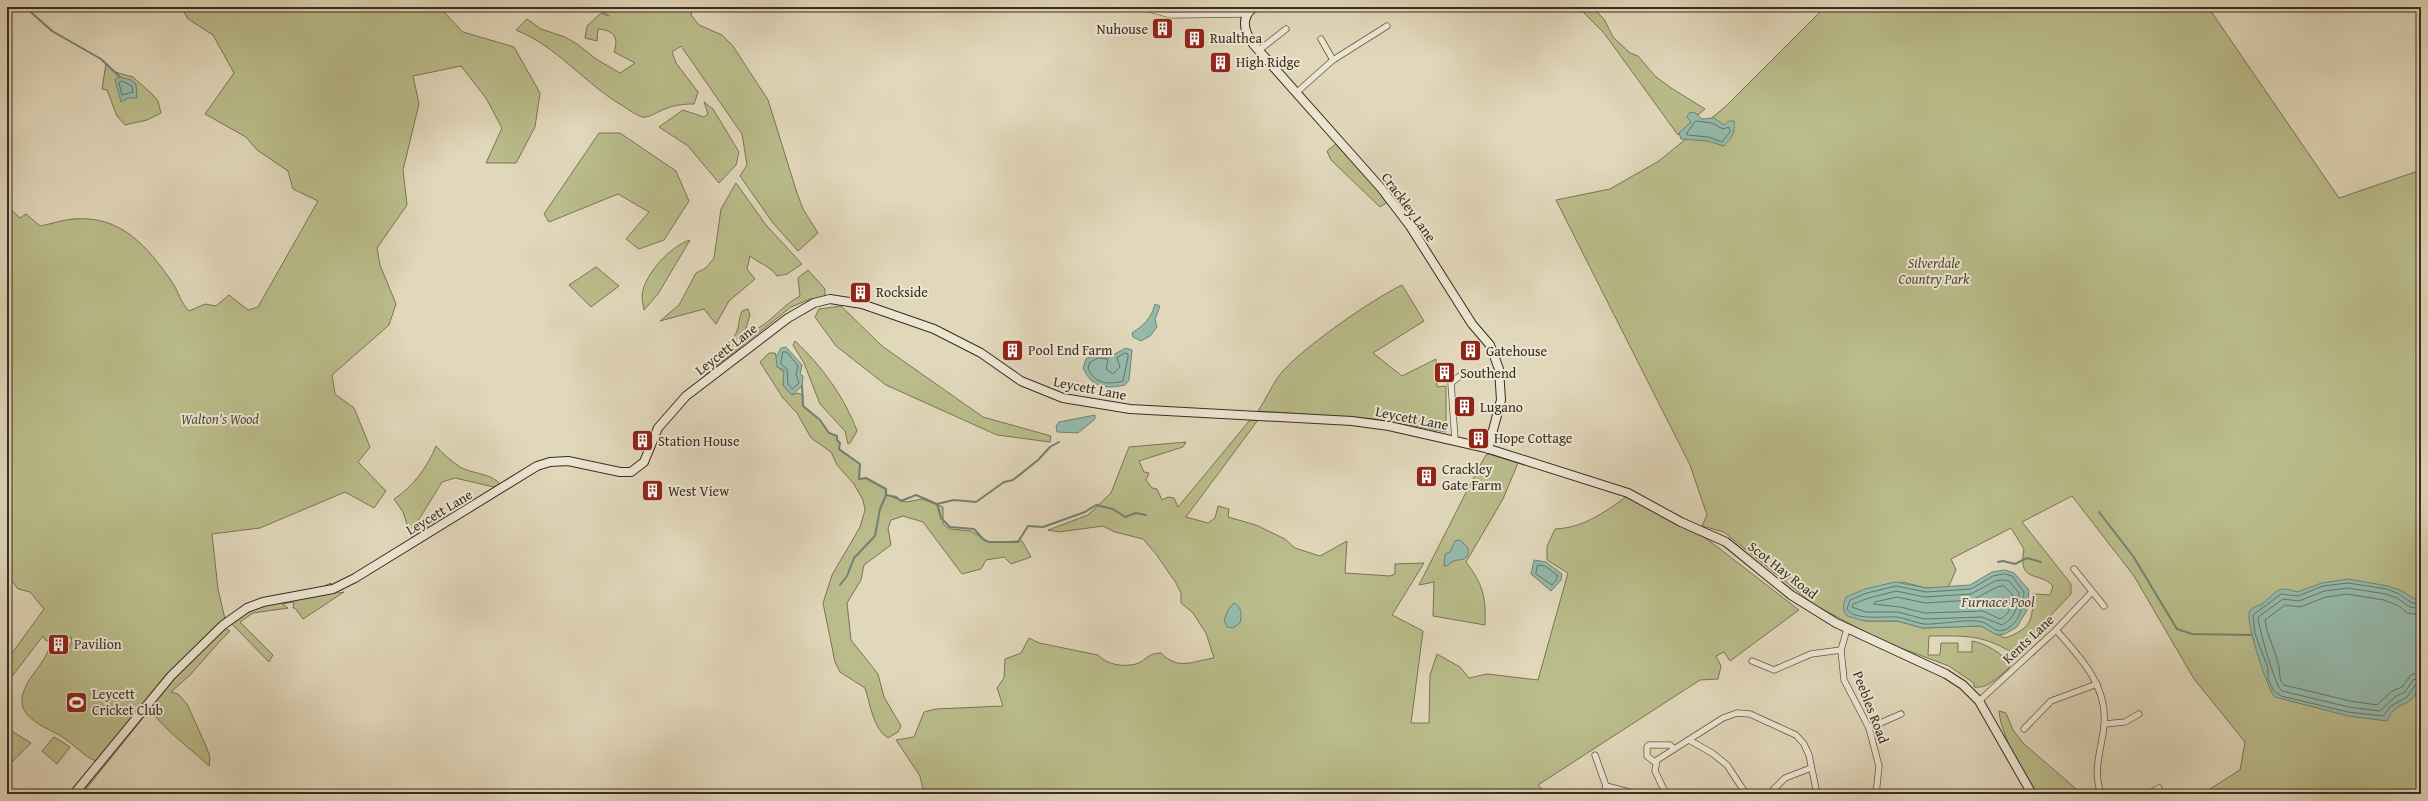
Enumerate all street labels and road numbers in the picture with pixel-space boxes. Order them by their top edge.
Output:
street label: Crackley Lane [1377,168,1441,246]
street label: Leycett Lane [691,318,762,380]
street label: Leycett Lane [1052,371,1129,405]
street label: Leycett Lane [1374,401,1451,435]
street label: Leycett Lane [402,484,476,540]
street label: Scot Hay Road [1744,536,1822,604]
street label: Kents Lane [1998,610,2059,668]
street label: Peebles Road [1848,668,1894,747]

